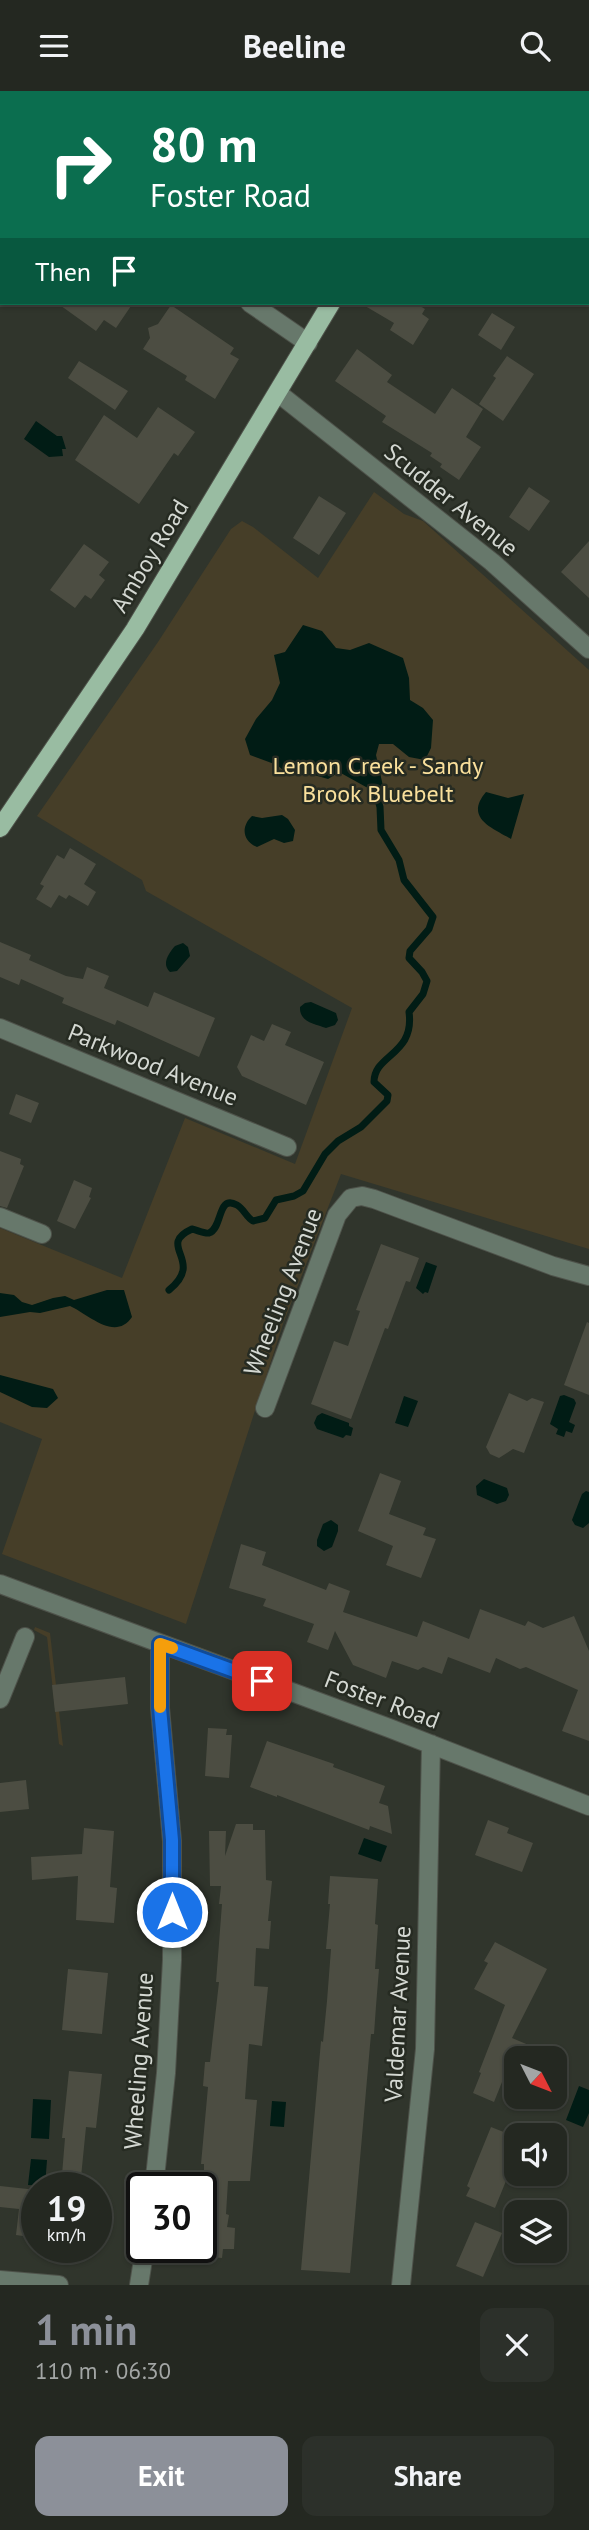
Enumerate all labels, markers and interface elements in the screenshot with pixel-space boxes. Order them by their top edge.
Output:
text: Beeline [243,25,346,67]
icon: menu [35,27,73,65]
icon: search [516,27,554,65]
text: 80 m [150,112,257,176]
icon: right [35,119,126,210]
text: Foster Road [150,174,311,216]
icon: arrive [105,252,143,290]
text: Then [35,255,91,288]
street label: Scudder Avenue [378,436,525,563]
street label: Amboy Road [104,493,195,618]
park label: Lemon Creek - Sandy Brook Bluebelt [273,750,483,809]
street label: Parkwood Avenue [64,1016,243,1113]
street label: Wheeling Avenue [236,1204,329,1380]
pin [232,1651,292,1711]
icon: arrive [243,1662,281,1700]
street label: Foster Road [320,1663,444,1736]
position arrow [135,1875,209,1949]
street label: Valdemar Avenue [377,1925,418,2104]
street label: Wheeling Avenue [117,1972,160,2150]
north arrow [504,2046,567,2109]
map controls [504,2046,567,2263]
button: sound [504,2123,567,2186]
speed limit sign: 30 [126,2172,217,2263]
text: 19 [47,2185,86,2231]
button: layers [504,2200,567,2263]
text: km/h [47,2223,86,2246]
text: 1 min [35,2302,137,2357]
button: close [480,2308,554,2382]
text: 110 m · 06:30 [35,2356,171,2385]
button: Exit [35,2436,288,2516]
button: Share [302,2436,554,2516]

